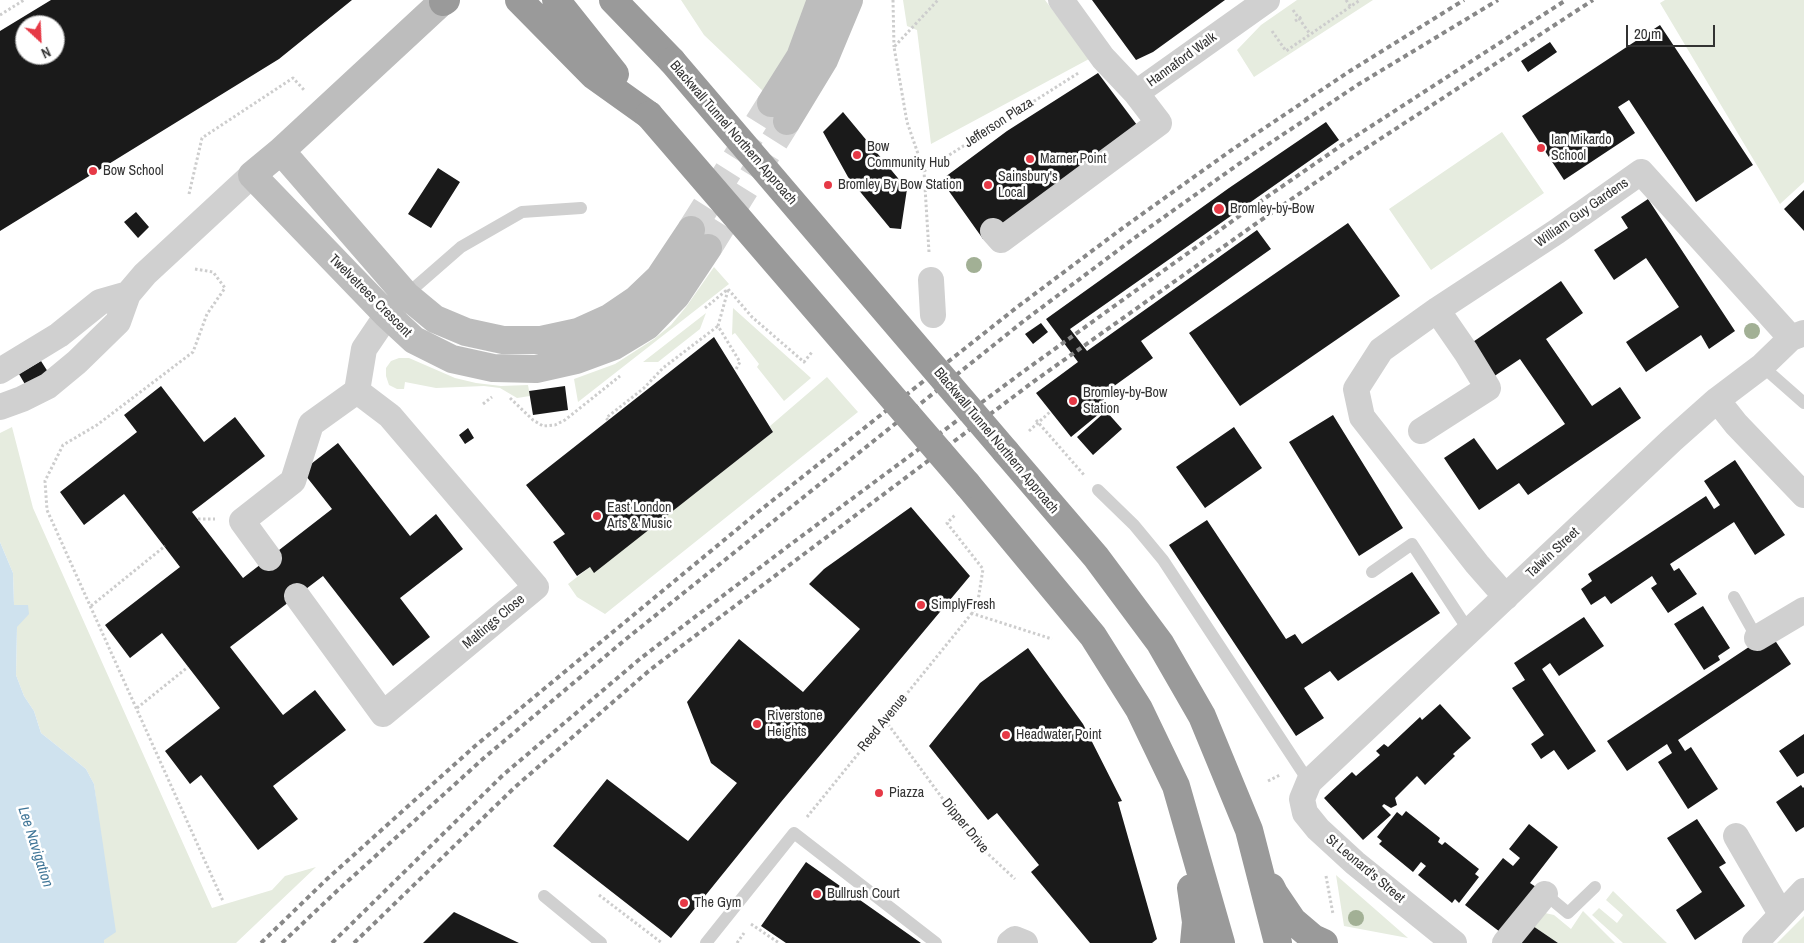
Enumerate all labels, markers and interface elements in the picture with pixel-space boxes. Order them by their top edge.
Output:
north arrow [15,15,65,65]
scale bar [1629,15,1718,47]
text: 20 m [1634,23,1661,44]
street label: Hannaford Walk [1144,29,1220,91]
text: N [38,43,53,63]
street label: Blackwall Tunnel Northern Approach [666,58,800,208]
street label: Jefferson Plaza [961,94,1037,152]
place label: Ian Mikardo School [1551,132,1612,164]
place label: Bow Community Hub [867,139,950,172]
marker: Ian Mikardo School [1535,142,1547,154]
marker: Bow Community Hub [851,149,863,161]
place label: Marner Point [1040,151,1106,167]
marker: Marner Point [1024,153,1036,165]
place label: Bow School [103,163,164,179]
marker: Bow School [87,165,99,177]
place label: Sainsbury's Local [998,169,1058,202]
street label: William Guy Gardens [1532,175,1632,251]
place label: Bromley By Bow Station [838,177,962,193]
marker: Bromley By Bow Station [822,179,834,191]
marker: Sainsbury's Local [982,179,994,191]
place label: Bromley-by-Bow [1230,201,1314,217]
marker: Bromley-by-Bow [1212,202,1226,216]
street label: Twelvetrees Crescent [325,251,415,341]
street label: Blackwall Tunnel Northern Approach [930,365,1062,517]
place label: Bromley-by-Bow Station [1083,385,1167,418]
marker: Bromley-by-Bow Station [1067,395,1079,407]
place label: East London Arts & Music [607,500,672,532]
marker: East London Arts & Music [591,510,603,522]
street label: Talwin Street [1523,524,1583,582]
street label: Maltings Close [460,591,528,653]
place label: SimplyFresh [931,597,995,613]
marker: SimplyFresh [915,599,927,611]
street label: Reed Avenue [855,691,911,755]
place label: Riverstone Heights [767,708,823,740]
marker: Riverstone Heights [751,718,763,730]
place label: Headwater Point [1016,727,1102,743]
marker: Headwater Point [1000,729,1012,741]
place label: Piazza [889,785,924,801]
marker: Piazza [873,787,885,799]
street label: Dipper Drive [938,795,992,857]
water label: Lee Navigation [14,805,56,889]
street label: St Leonard's Street [1322,831,1408,907]
place label: Bullrush Court [827,886,900,902]
marker: Bullrush Court [811,888,823,900]
place label: The Gym [694,895,741,911]
marker: The Gym [678,897,690,909]

